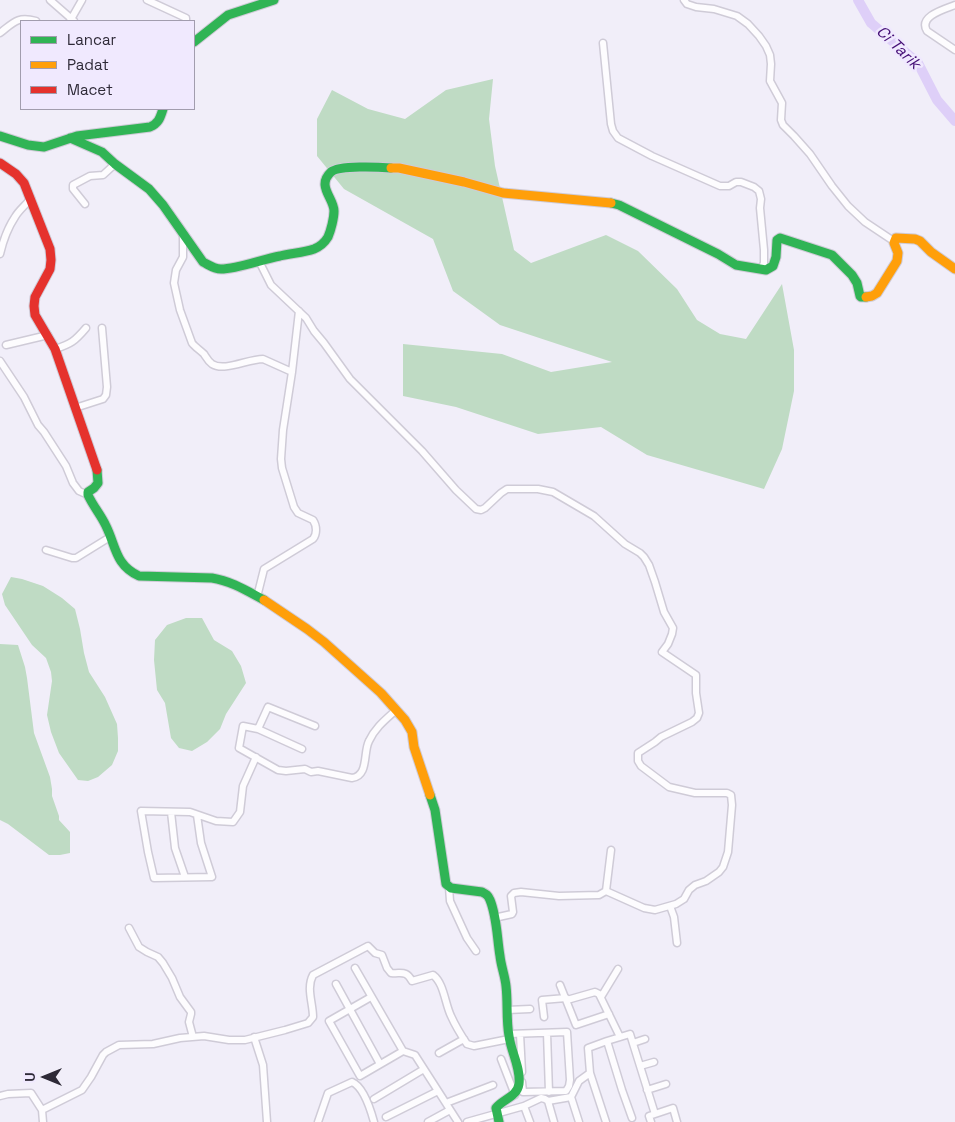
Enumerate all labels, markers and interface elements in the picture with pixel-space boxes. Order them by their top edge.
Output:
legend [20,20,195,110]
water label: Ci Tarik [872,22,924,74]
text: Lancar [67,30,116,49]
text: Padat [67,55,109,74]
text: Macet [67,80,113,99]
north arrow [20,1052,70,1102]
text: U [21,1072,39,1082]

